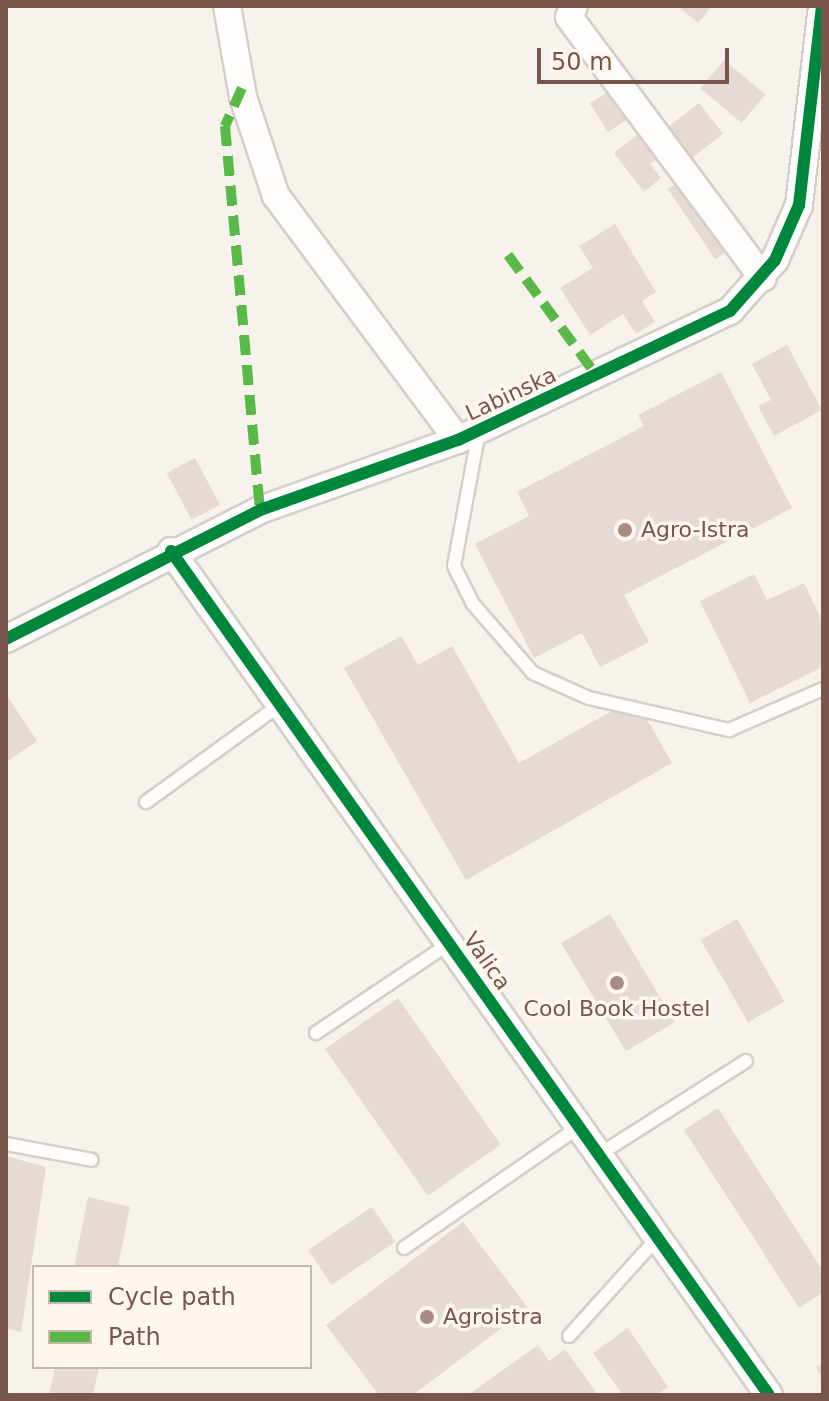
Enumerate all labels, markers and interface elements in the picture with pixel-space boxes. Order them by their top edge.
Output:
scale bar [541,32,733,82]
text: 50 m [551,48,613,76]
street label: Labinska [461,362,561,426]
place label: Agro-Istra [641,517,749,543]
marker: Agro-Istra [616,521,634,539]
street label: Valica [458,927,516,995]
marker: Cool Book Hostel [608,974,626,992]
place label: Cool Book Hostel [524,996,710,1022]
legend [32,1265,312,1369]
text: Cycle path [108,1283,236,1311]
place label: Agroistra [443,1304,543,1330]
marker: Agroistra [418,1308,436,1326]
text: Path [108,1323,161,1351]

